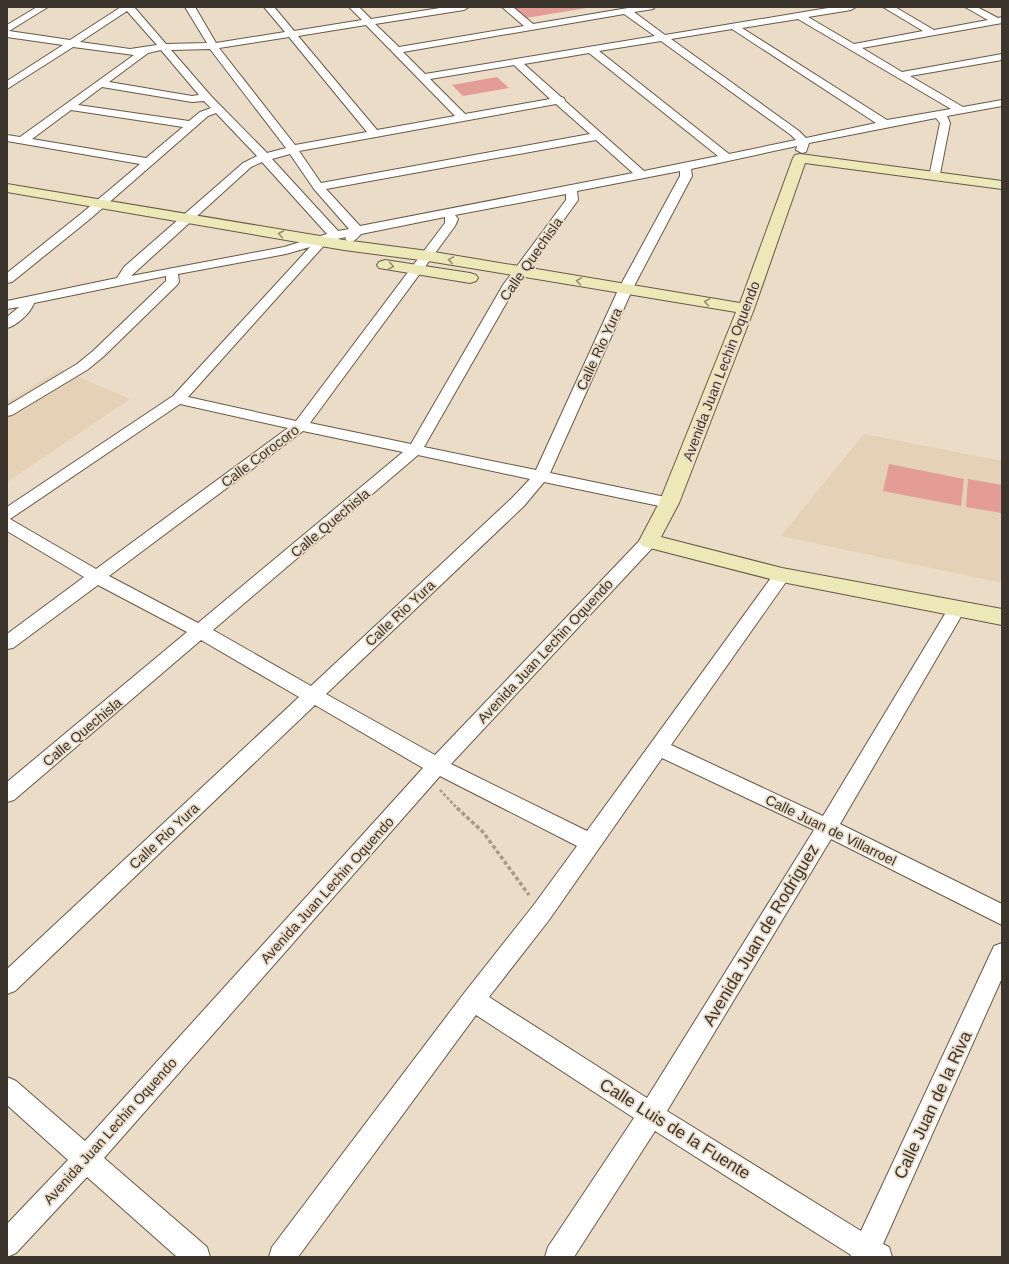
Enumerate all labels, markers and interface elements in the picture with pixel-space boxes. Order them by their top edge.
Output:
street label: Calle Quechisla [496,214,566,304]
one-way arrow [278,231,284,239]
one-way arrow [448,256,454,265]
one-way arrow [388,261,394,270]
one-way arrow [576,277,582,286]
street label: Avenida Juan Lechin Oquendo [679,279,763,463]
one-way arrow [704,299,710,307]
street label: Calle Rio Yura [573,305,625,393]
street label: Calle Corocoro [218,421,302,490]
street label: Calle Quechisla [287,485,373,561]
street label: Avenida Juan Lechin Oquendo [474,575,616,726]
street label: Calle Rio Yura [362,577,438,649]
street label: Calle Quechisla [39,694,125,770]
street label: Calle Juan de Villarroel [763,791,899,869]
street label: Calle Rio Yura [126,800,202,872]
street label: Avenida Juan Lechin Oquendo [257,813,397,966]
street label: Avenida Juan de Rodriguez [699,841,823,1029]
street label: Calle Juan de la Riva [890,1028,976,1182]
street label: Avenida Juan Lechin Oquendo [40,1054,180,1207]
street label: Calle Luis de la Fuente [596,1075,754,1183]

